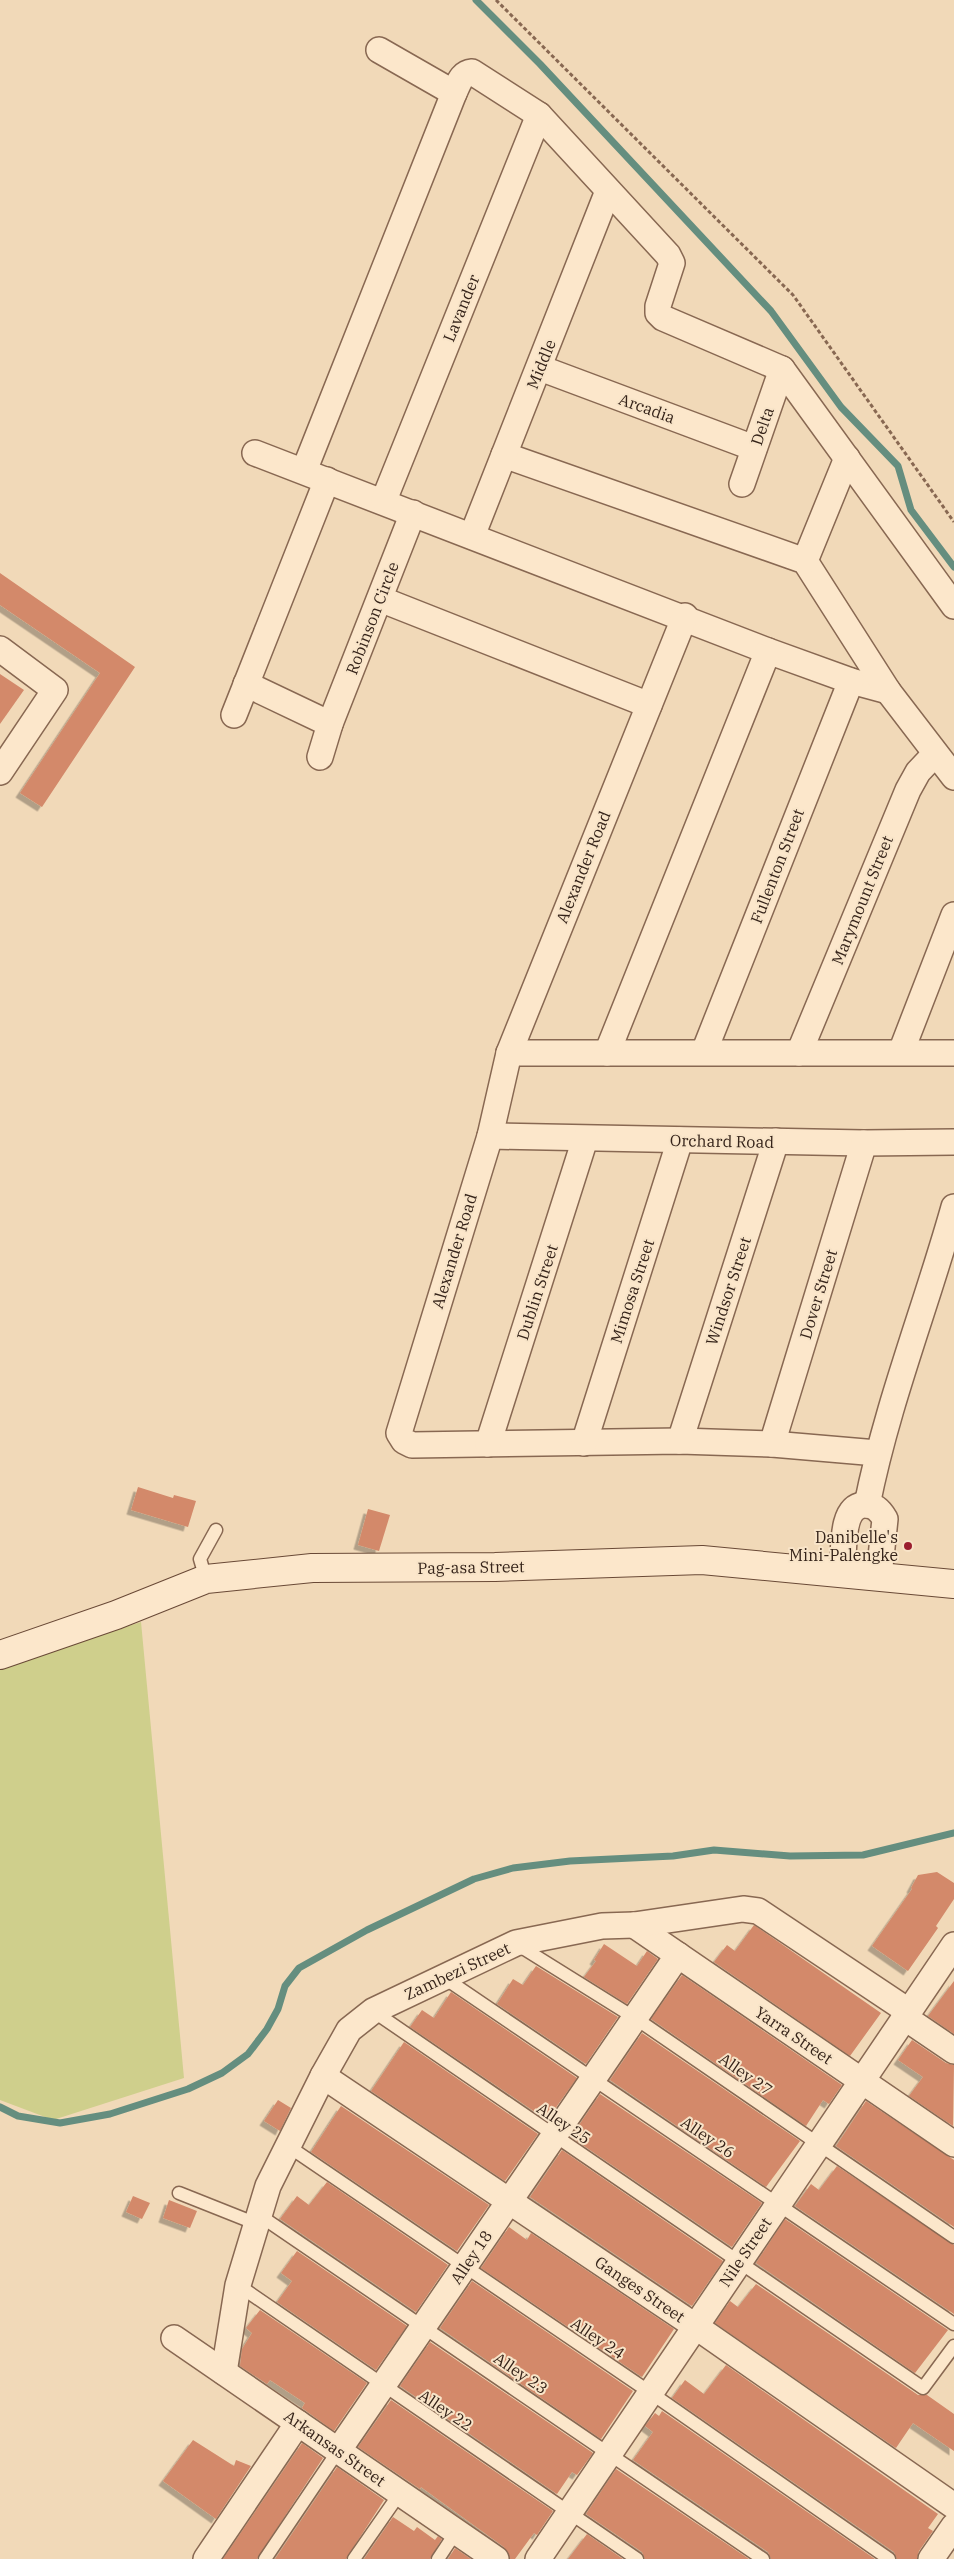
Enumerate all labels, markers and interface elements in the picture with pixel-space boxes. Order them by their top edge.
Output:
street label: Lavander [438,271,484,345]
street label: Middle [522,336,560,392]
street label: Arcadia [616,389,678,427]
street label: Delta [746,404,778,448]
street label: Robinson Circle [341,559,403,677]
street label: Fullenton Street [746,805,808,926]
street label: Alexander Road [551,808,615,926]
street label: Marymount Street [827,832,897,967]
street label: Orchard Road [670,1130,775,1152]
street label: Alexander Road [427,1191,481,1311]
street label: Windsor Street [701,1234,755,1348]
street label: Mimosa Street [606,1236,658,1346]
street label: Dublin Street [512,1241,562,1342]
street label: Dover Street [795,1246,841,1341]
place label: Danibelle's Mini-Palengke [789,1527,898,1565]
marker: Danibelle's Mini-Palengke [902,1540,914,1552]
street label: Pag-asa Street [417,1556,525,1578]
street label: Zambezi Street [401,1938,513,2004]
street label: Yarra Street [751,2002,837,2068]
street label: Alley 27 [716,2048,776,2100]
street label: Alley 25 [533,2098,595,2148]
street label: Alley 26 [677,2112,739,2162]
street label: Nile Street [714,2213,776,2291]
street label: Alley 18 [446,2226,496,2288]
street label: Ganges Street [591,2252,689,2327]
street label: Alley 24 [567,2313,629,2363]
street label: Alley 23 [490,2348,552,2398]
street label: Alley 22 [415,2385,477,2435]
street label: Arkansas Street [280,2406,390,2491]

